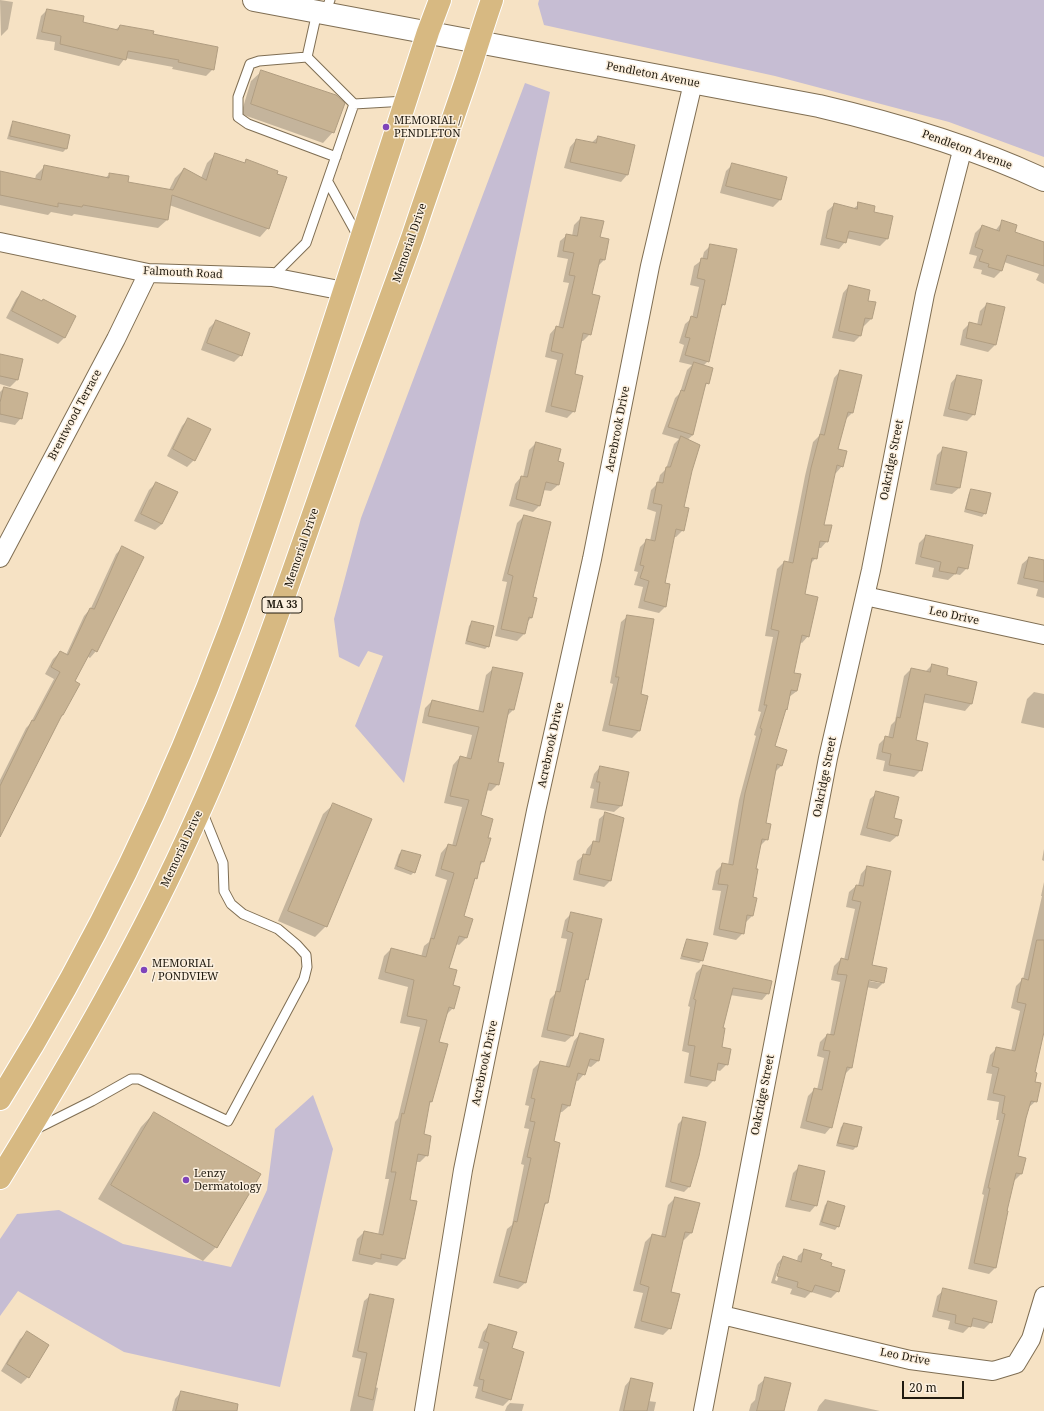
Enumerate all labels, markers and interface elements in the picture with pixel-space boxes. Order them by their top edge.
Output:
street label: Pendleton Avenue [605,59,701,91]
place label: MEMORIAL / PENDLETON [394,114,462,140]
marker: MEMORIAL / PENDLETON [381,122,391,132]
street label: Pendleton Avenue [920,128,1014,172]
street label: Memorial Drive [390,202,430,284]
street label: Falmouth Road [143,264,223,282]
street label: Brentwood Terrace [46,367,104,463]
street label: Acrebrook Drive [603,385,633,473]
street label: Oakridge Street [878,419,906,501]
street label: Memorial Drive [282,507,322,589]
road number: MA 33 [262,597,302,613]
street label: Leo Drive [928,604,980,628]
street label: Acrebrook Drive [536,701,566,789]
street label: Oakridge Street [811,736,839,818]
street label: Memorial Drive [158,809,206,889]
place label: MEMORIAL / PONDVIEW [152,957,219,983]
marker: MEMORIAL / PONDVIEW [139,965,149,975]
street label: Acrebrook Drive [470,1019,500,1107]
street label: Oakridge Street [749,1054,777,1136]
place label: Lenzy Dermatology [194,1167,262,1193]
marker: Lenzy Dermatology [181,1175,191,1185]
street label: Leo Drive [879,1346,931,1368]
scale bar [904,1373,966,1399]
text: 20 m [909,1379,937,1396]

